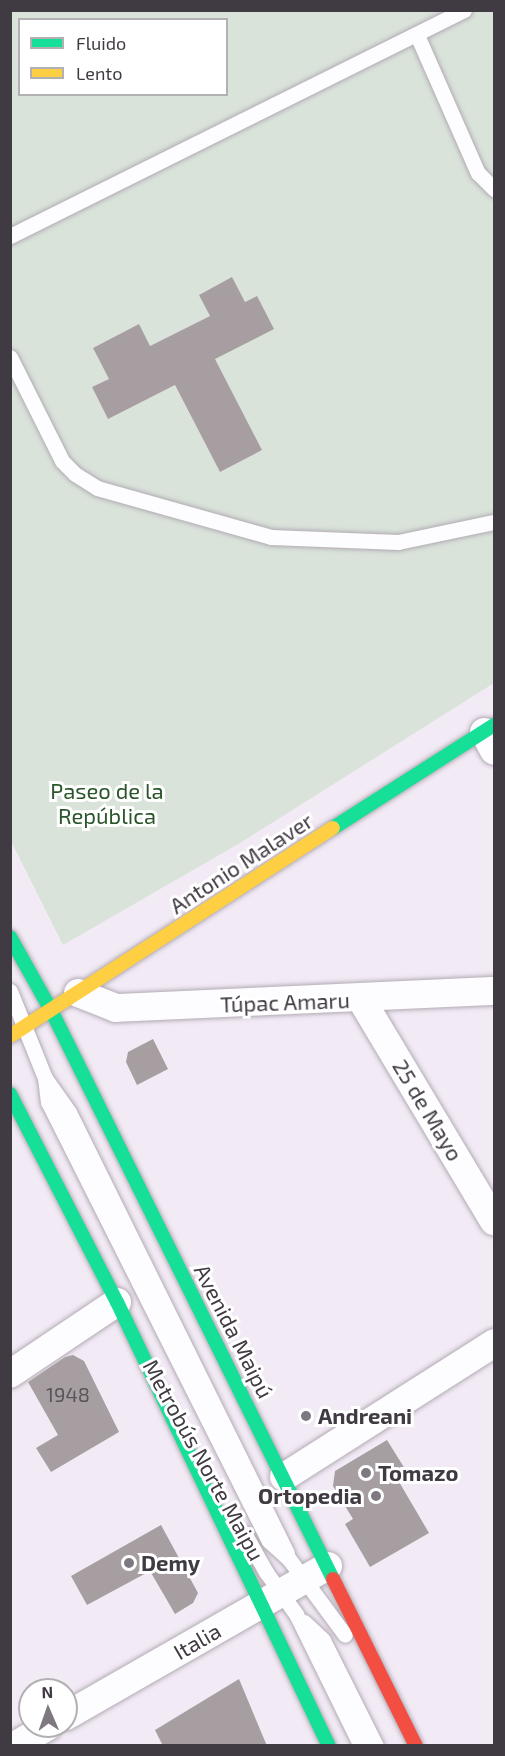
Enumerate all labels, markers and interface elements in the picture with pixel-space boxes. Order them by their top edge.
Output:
legend [18,18,228,96]
text: Fluido [76,32,126,54]
text: Lento [76,62,122,84]
park label: Paseo de la República [50,777,164,828]
street label: Antonio Malaver [165,807,317,919]
street label: Túpac Amaru [219,987,351,1017]
street label: 25 de Mayo [387,1054,469,1166]
street label: Avenida Maipú [189,1260,279,1402]
street label: Metrobús Norte Maipu [138,1355,270,1565]
house number: 1948 [46,1382,90,1406]
place label: Andreani [318,1403,412,1429]
marker: Andreani [299,1409,313,1423]
place label: Tomazo [378,1460,458,1486]
marker: Tomazo [359,1466,373,1480]
place label: Ortopedia [258,1483,362,1509]
marker: Ortopedia [367,1487,385,1505]
place label: Demy [141,1550,200,1576]
marker: Demy [122,1556,136,1570]
street label: Italia [169,1617,225,1665]
north arrow [18,1678,78,1738]
text: N [41,1682,54,1701]

